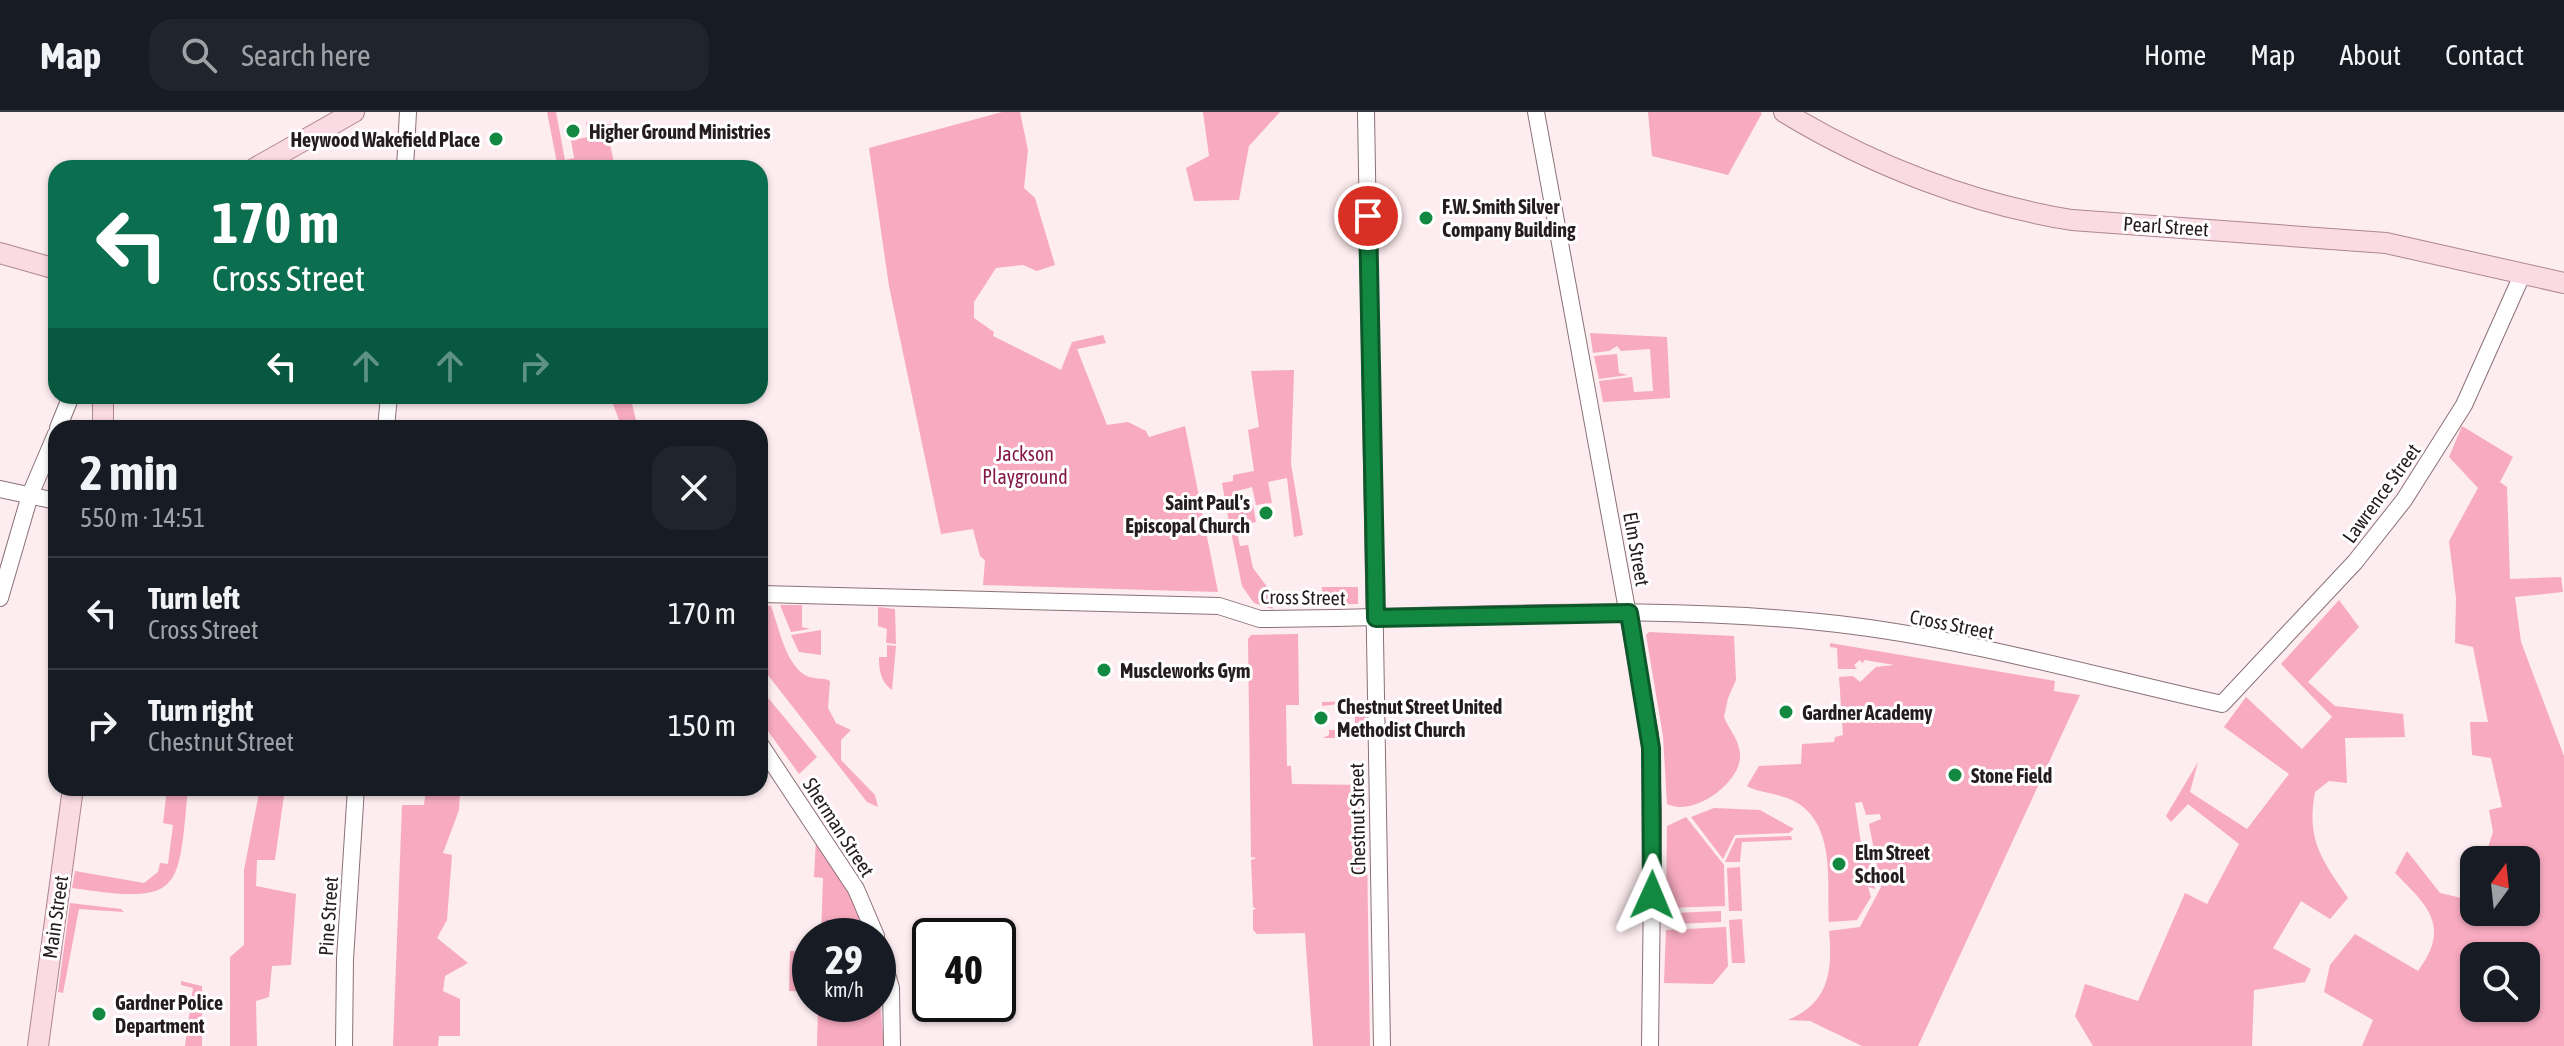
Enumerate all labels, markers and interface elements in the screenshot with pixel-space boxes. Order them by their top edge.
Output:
search box [149,19,709,91]
icon: search [177,33,221,77]
text: Map [40,34,101,77]
text: Search here [241,38,371,72]
text: Home [2144,39,2206,71]
text: Map [2250,39,2295,71]
text: About [2339,39,2401,71]
text: Contact [2445,39,2524,71]
place label: Higher Ground Ministries [589,120,770,143]
marker: Higher Ground Ministries [564,122,582,140]
place label: Heywood Wakefield Place [290,128,480,151]
marker: Heywood Wakefield Place [487,130,505,148]
pin [1334,182,1402,250]
text: 170 m [212,191,339,255]
icon: left [80,192,184,296]
icon: arrive [1346,194,1390,238]
place label: F.W. Smith Silver Company Building [1442,195,1576,241]
marker: F.W. Smith Silver Company Building [1417,209,1435,227]
street label: Pearl Street [2122,212,2210,240]
text: Cross Street [212,257,365,299]
icon: left [260,344,304,388]
icon: ahead [344,344,388,388]
icon: ahead [428,344,472,388]
icon: right [512,344,556,388]
street label: Lawrence Street [2337,439,2425,547]
park label: Jackson Playground [982,442,1068,488]
text: 2 min [80,445,178,500]
button: close [652,446,736,530]
place label: Saint Paul's Episcopal Church [1125,491,1250,537]
text: 550 m · 14:51 [80,503,205,533]
marker: Saint Paul's Episcopal Church [1257,504,1275,522]
street label: Elm Street [1619,510,1655,588]
text: Turn left [148,581,240,615]
street label: Cross Street [1260,585,1346,609]
icon: left [80,591,124,635]
text: 170 m [668,596,736,630]
street label: Cross Street [1908,605,1996,643]
text: Cross Street [148,615,259,645]
place label: Muscleworks Gym [1120,659,1250,682]
marker: Muscleworks Gym [1095,661,1113,679]
text: Turn right [148,693,254,727]
place label: Chestnut Street United Methodist Church [1337,695,1502,741]
place label: Gardner Academy [1802,701,1933,724]
icon: right [80,703,124,747]
marker: Gardner Academy [1777,703,1795,721]
text: 150 m [668,708,736,742]
marker: Chestnut Street United Methodist Church [1312,709,1330,727]
text: Chestnut Street [148,727,294,757]
street label: Chestnut Street [1345,762,1369,875]
place label: Stone Field [1971,764,2052,787]
marker: Stone Field [1946,766,1964,784]
street label: Sherman Street [799,773,880,881]
place label: Elm Street School [1855,841,1930,887]
north arrow [2460,846,2540,926]
map controls [2460,846,2540,1022]
position arrow [1610,853,1694,937]
marker: Elm Street School [1830,855,1848,873]
street label: Main Street [38,874,72,960]
street label: Pine Street [314,875,342,956]
speed limit sign: 40 [912,918,1016,1022]
text: 29 [825,937,863,982]
button: search [2460,942,2540,1022]
text: km/h [824,978,864,1001]
place label: Gardner Police Department [115,991,223,1037]
marker: Gardner Police Department [90,1005,108,1023]

